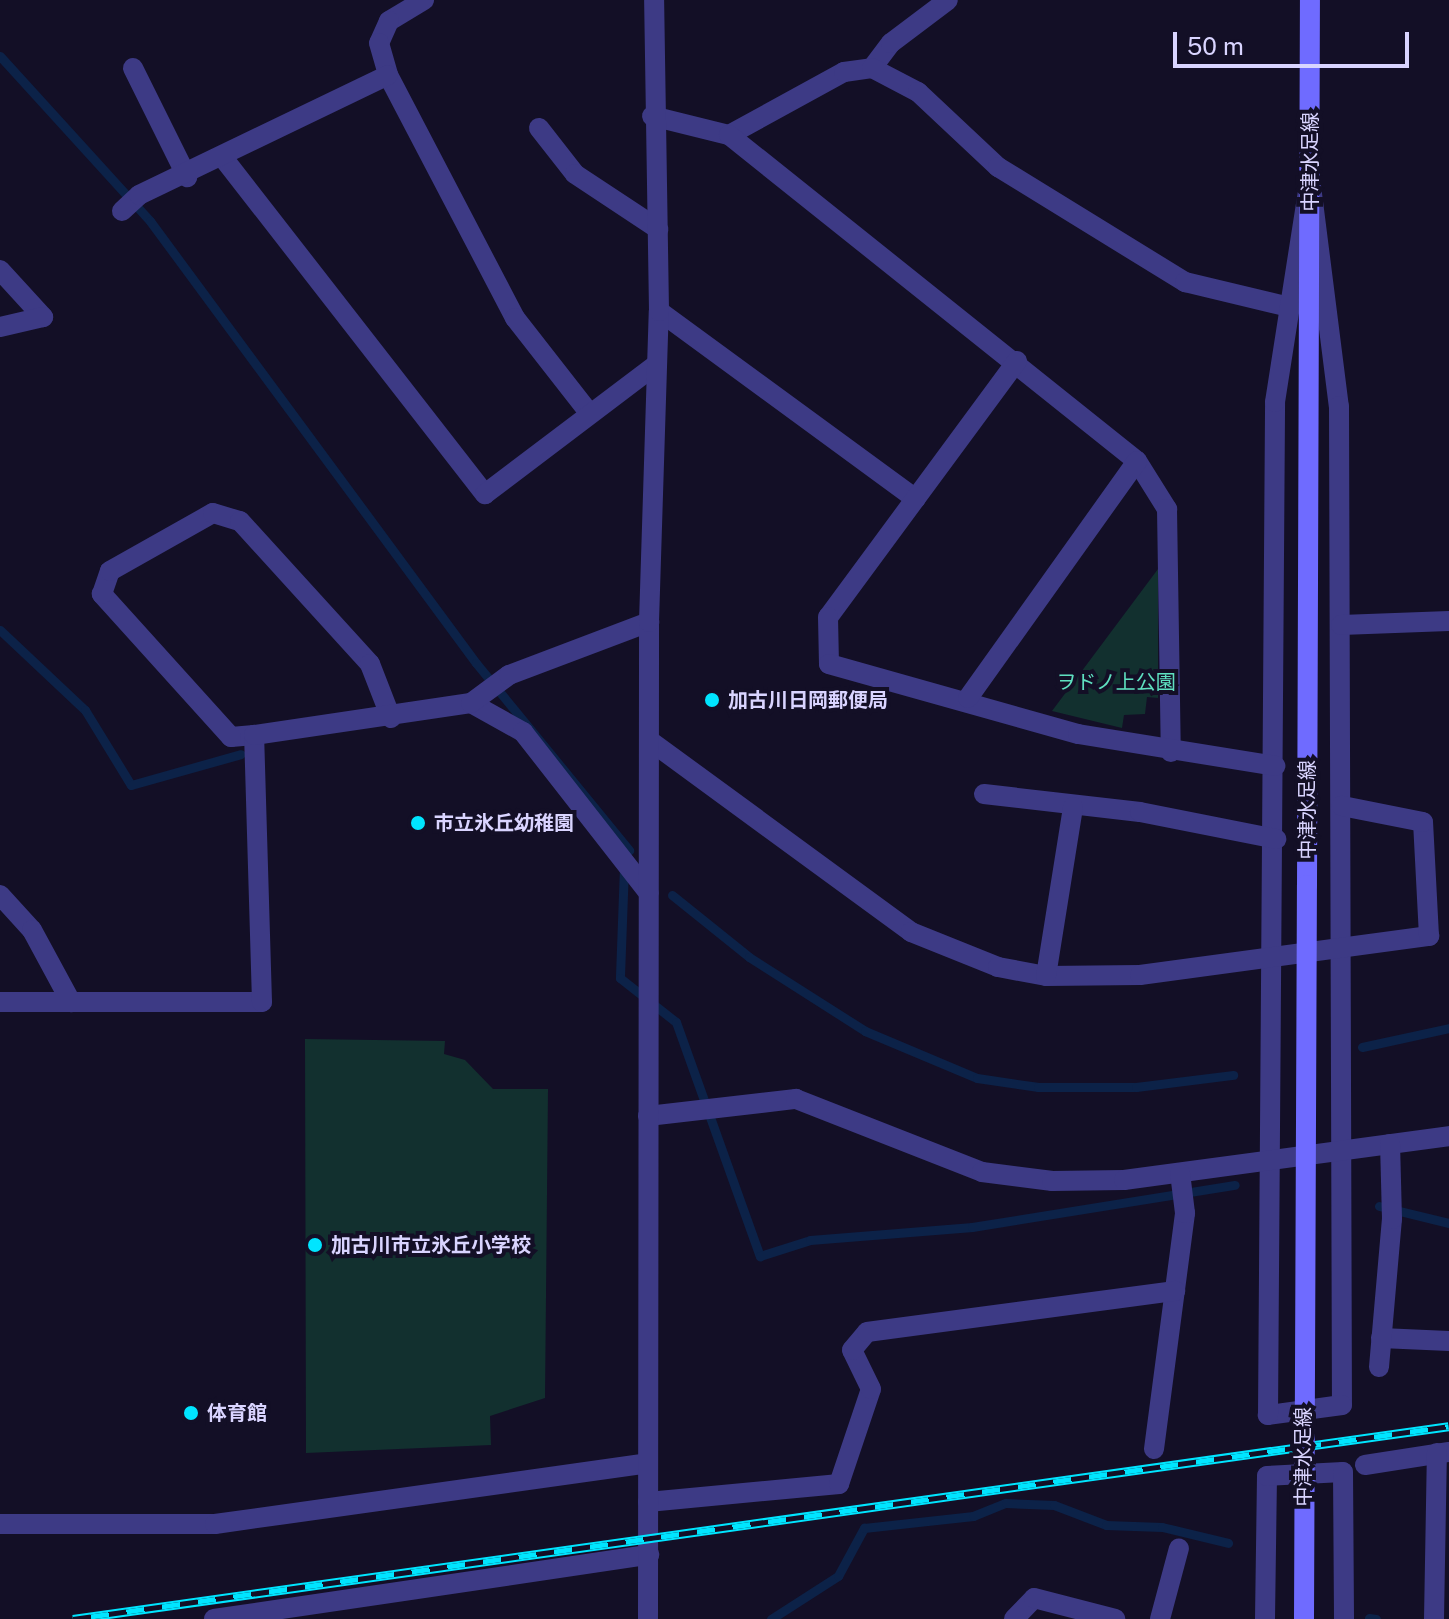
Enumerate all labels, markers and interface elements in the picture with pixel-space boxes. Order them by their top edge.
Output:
scale bar [1177,16,1413,66]
text: 50 m [1187,32,1244,60]
street label: 中津水足線 [1298,112,1322,212]
park label: ヲドノ上公園 [1056,670,1176,694]
place label: 加古川日岡郵便局 [728,688,888,712]
marker: 加古川日岡郵便局 [703,691,721,709]
street label: 中津水足線 [1295,760,1319,860]
place label: 市立氷丘幼稚園 [434,811,574,835]
marker: 市立氷丘幼稚園 [409,814,427,832]
place label: 加古川市立氷丘小学校 [331,1233,531,1257]
marker: 加古川市立氷丘小学校 [306,1236,324,1254]
place label: 体育館 [207,1401,267,1425]
marker: 体育館 [182,1404,200,1422]
street label: 中津水足線 [1291,1407,1315,1507]

